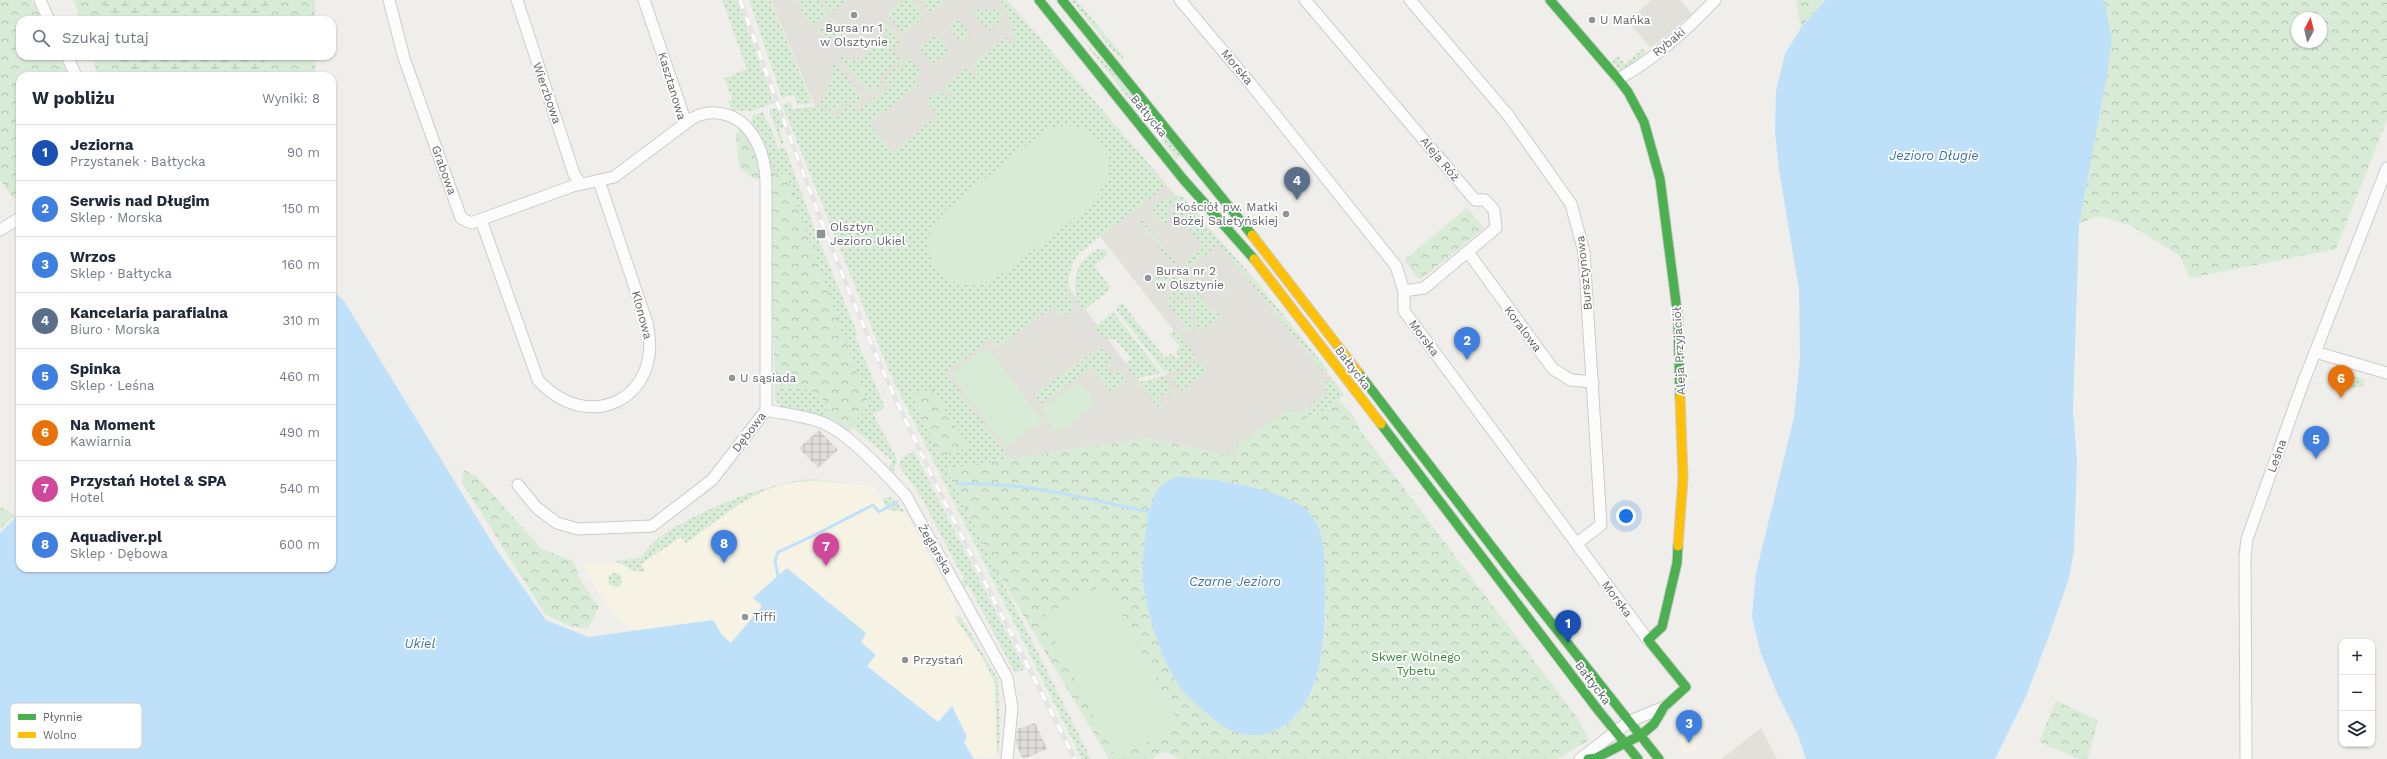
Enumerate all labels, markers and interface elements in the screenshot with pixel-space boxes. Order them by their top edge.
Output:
marker: Bursa nr 1 w Olsztynie [849,10,859,20]
north arrow [2291,12,2327,48]
place label: U Mańka [1600,13,1651,27]
marker: U Mańka [1587,15,1597,25]
search box [16,16,336,60]
place label: Bursa nr 1 w Olsztynie [820,21,888,49]
street label: Rybaki [1650,25,1688,59]
icon: search [30,27,52,49]
text: Szukaj tutaj [62,29,149,47]
street label: Morska [1218,46,1256,88]
street label: Kasztanowa [655,50,689,122]
street label: Wierzbowa [530,60,564,126]
text: W pobliżu [32,88,115,108]
text: Wyniki: 8 [262,91,320,106]
street label: Bałtycka [1128,92,1170,140]
street label: Aleja Róż [1417,134,1463,184]
text: Jeziorna [70,136,133,154]
street label: Grabowa [429,143,459,197]
text: 1 [42,145,48,160]
text: 90 m [287,145,320,160]
water label: Jezioro Długie [1889,148,1979,163]
text: Przystanek · Bałtycka [70,154,206,169]
pin: 4 [1284,167,1310,200]
text: Serwis nad Długim [70,192,210,210]
place label: Kościół pw. Matki Bożej Saletyńskiej [1173,200,1278,228]
text: 2 [41,201,49,216]
text: 150 m [282,201,320,216]
marker: Kościół pw. Matki Bożej Saletyńskiej [1281,209,1291,219]
text: Sklep · Morska [70,210,162,225]
place label: Olsztyn Jezioro Ukiel [830,220,906,248]
marker: Olsztyn Jezioro Ukiel [815,228,827,240]
street label: Bursztynowa [1573,235,1595,311]
text: Wrzos [70,248,116,266]
text: 3 [41,257,49,272]
text: 160 m [282,257,320,272]
place label: Bursa nr 2 w Olsztynie [1156,264,1224,292]
text: Sklep · Bałtycka [70,266,172,281]
marker: Bursa nr 2 w Olsztynie [1143,273,1153,283]
street label: Klonowa [629,289,655,341]
street label: Koralowa [1501,303,1545,355]
text: Kancelaria parafialna [70,304,228,322]
street label: Aleja Przyjaciół [1670,306,1688,396]
text: 4 [41,313,49,328]
text: 310 m [282,313,320,328]
street label: Morska [1406,317,1442,359]
text: Biuro · Morska [70,322,160,337]
pin: 2 [1454,327,1480,360]
street label: Bałtycka [1332,344,1374,393]
text: Spinka [70,360,121,378]
pin: 6 [2328,365,2354,398]
text: 5 [41,369,49,384]
text: 460 m [279,369,320,384]
place label: U sąsiada [740,371,797,385]
marker: U sąsiada [727,373,737,383]
text: Sklep · Leśna [70,378,154,393]
street label: Dębowa [729,409,769,455]
text: Na Moment [70,416,155,434]
text: 6 [41,425,49,440]
text: 490 m [279,425,320,440]
pin: 5 [2303,426,2329,459]
text: Kawiarnia [70,434,131,449]
street label: Leśna [2265,437,2290,475]
text: Przystań Hotel & SPA [70,472,227,490]
text: 7 [41,481,49,496]
text: 540 m [280,481,320,496]
text: Hotel [70,490,104,505]
your location [1616,506,1636,526]
street label: Żeglarska [915,521,955,577]
text: Aquadiver.pl [70,528,162,546]
pin: 8 [711,530,737,563]
pin: 7 [813,533,839,566]
text: 8 [41,537,49,552]
text: 600 m [279,537,320,552]
text: Sklep · Dębowa [70,546,168,561]
water label: Czarne Jezioro [1189,574,1281,589]
street label: Morska [1599,578,1635,620]
place label: Tiffi [753,610,776,624]
pin: 1 [1555,610,1581,643]
marker: Tiffi [740,612,750,622]
water label: Ukiel [405,636,435,651]
map controls [2339,639,2375,747]
button: + [2339,639,2375,675]
park label: Skwer Wolnego Tybetu [1371,650,1461,678]
place label: Przystań [913,653,963,667]
marker: Przystań [900,655,910,665]
street label: Bałtycka [1572,659,1614,708]
button: − [2339,675,2375,711]
legend [10,703,142,749]
pin: 3 [1676,710,1702,743]
text: Płynnie [43,711,82,724]
button: layers [2339,711,2375,747]
text: Wolno [43,729,77,742]

